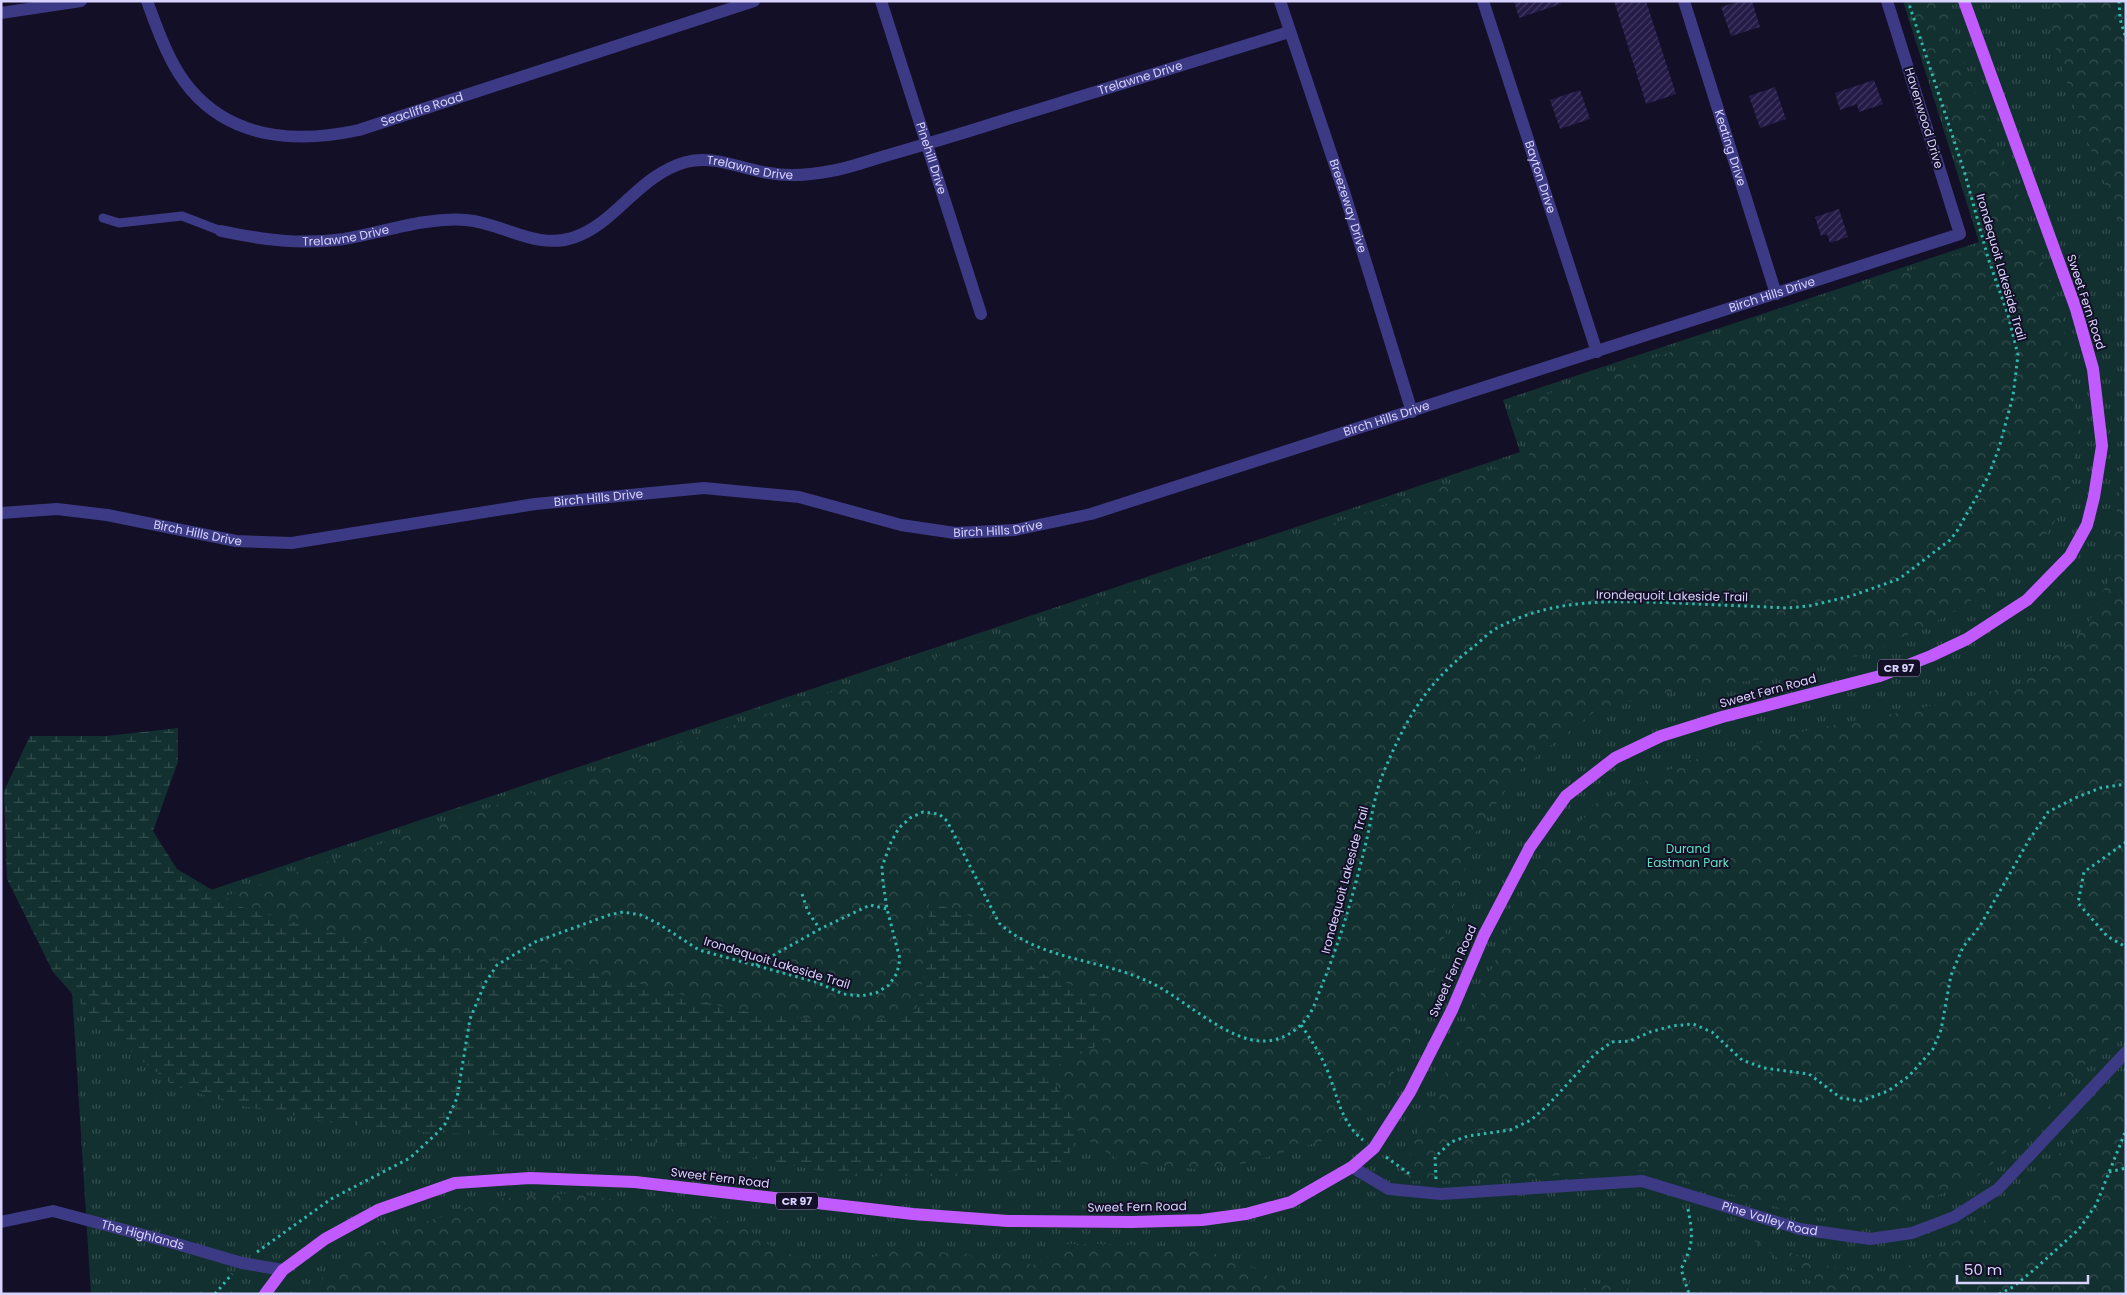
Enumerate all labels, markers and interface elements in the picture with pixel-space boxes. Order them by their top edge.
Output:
street label: Trelawne Drive [1096,56,1184,99]
street label: Havenwood Drive [1901,65,1948,170]
street label: Seacliffe Road [379,88,465,130]
street label: Keating Drive [1711,107,1751,188]
street label: Pinehill Drive [912,120,951,196]
street label: Bayton Drive [1521,138,1560,215]
street label: Trelawne Drive [706,151,793,183]
street label: Breezeway Drive [1326,157,1371,255]
street label: Irondequoit Lakeside Trail [1972,191,2031,342]
street label: Trelawne Drive [302,220,391,250]
street label: Sweet Fern Road [2063,252,2110,352]
street label: Birch Hills Drive [1727,272,1817,316]
street label: Birch Hills Drive [1341,396,1432,440]
street label: Birch Hills Drive [553,485,644,510]
street label: Birch Hills Drive [953,515,1044,541]
street label: Birch Hills Drive [152,516,242,549]
street label: Irondequoit Lakeside Trail [1596,586,1748,605]
road number: CR 97 [1878,660,1920,676]
street label: Sweet Fern Road [1718,669,1818,712]
street label: Irondequoit Lakeside Trail [1317,804,1372,956]
park label: Durand Eastman Park [1647,840,1730,871]
street label: Sweet Fern Road [1425,922,1481,1020]
street label: Irondequoit Lakeside Trail [702,932,852,993]
street label: Sweet Fern Road [670,1163,770,1192]
road number: CR 97 [776,1192,818,1210]
street label: Sweet Fern Road [1087,1197,1187,1216]
street label: Pine Valley Road [1720,1197,1819,1239]
street label: The Highlands [100,1215,186,1254]
scale bar [1957,1252,2088,1284]
text: 50 m [1964,1259,2002,1280]

